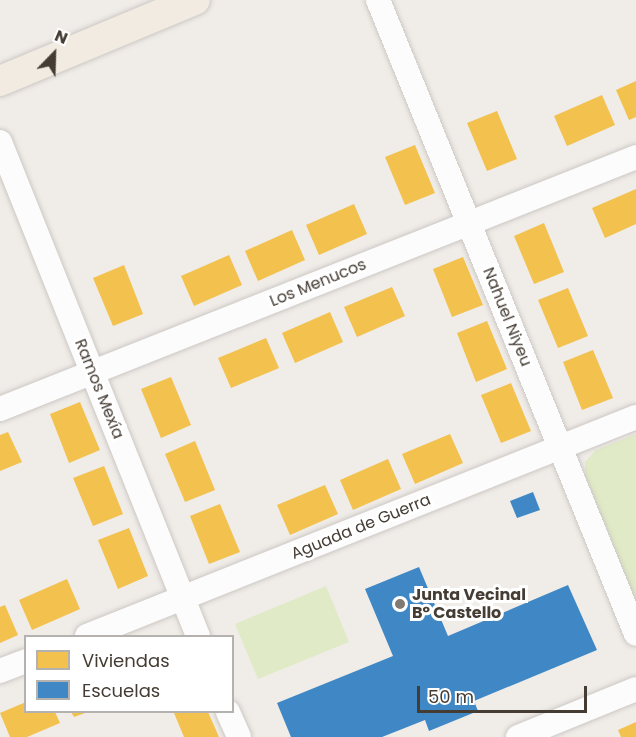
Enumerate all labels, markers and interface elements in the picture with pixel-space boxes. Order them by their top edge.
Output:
north arrow [24,24,84,84]
text: N [51,24,71,50]
street label: Los Menucos [267,255,369,311]
street label: Nahuel Niyeu [478,265,536,369]
street label: Ramos Mexía [70,336,128,442]
street label: Aguada de Guerra [288,490,434,564]
place label: Junta Vecinal B° Castello [412,585,526,623]
marker: Junta Vecinal B° Castello [393,597,407,611]
legend [24,635,234,713]
text: Viviendas [82,648,170,673]
scale bar [420,674,590,712]
text: Escuelas [82,678,160,703]
text: 50 m [428,684,474,709]

